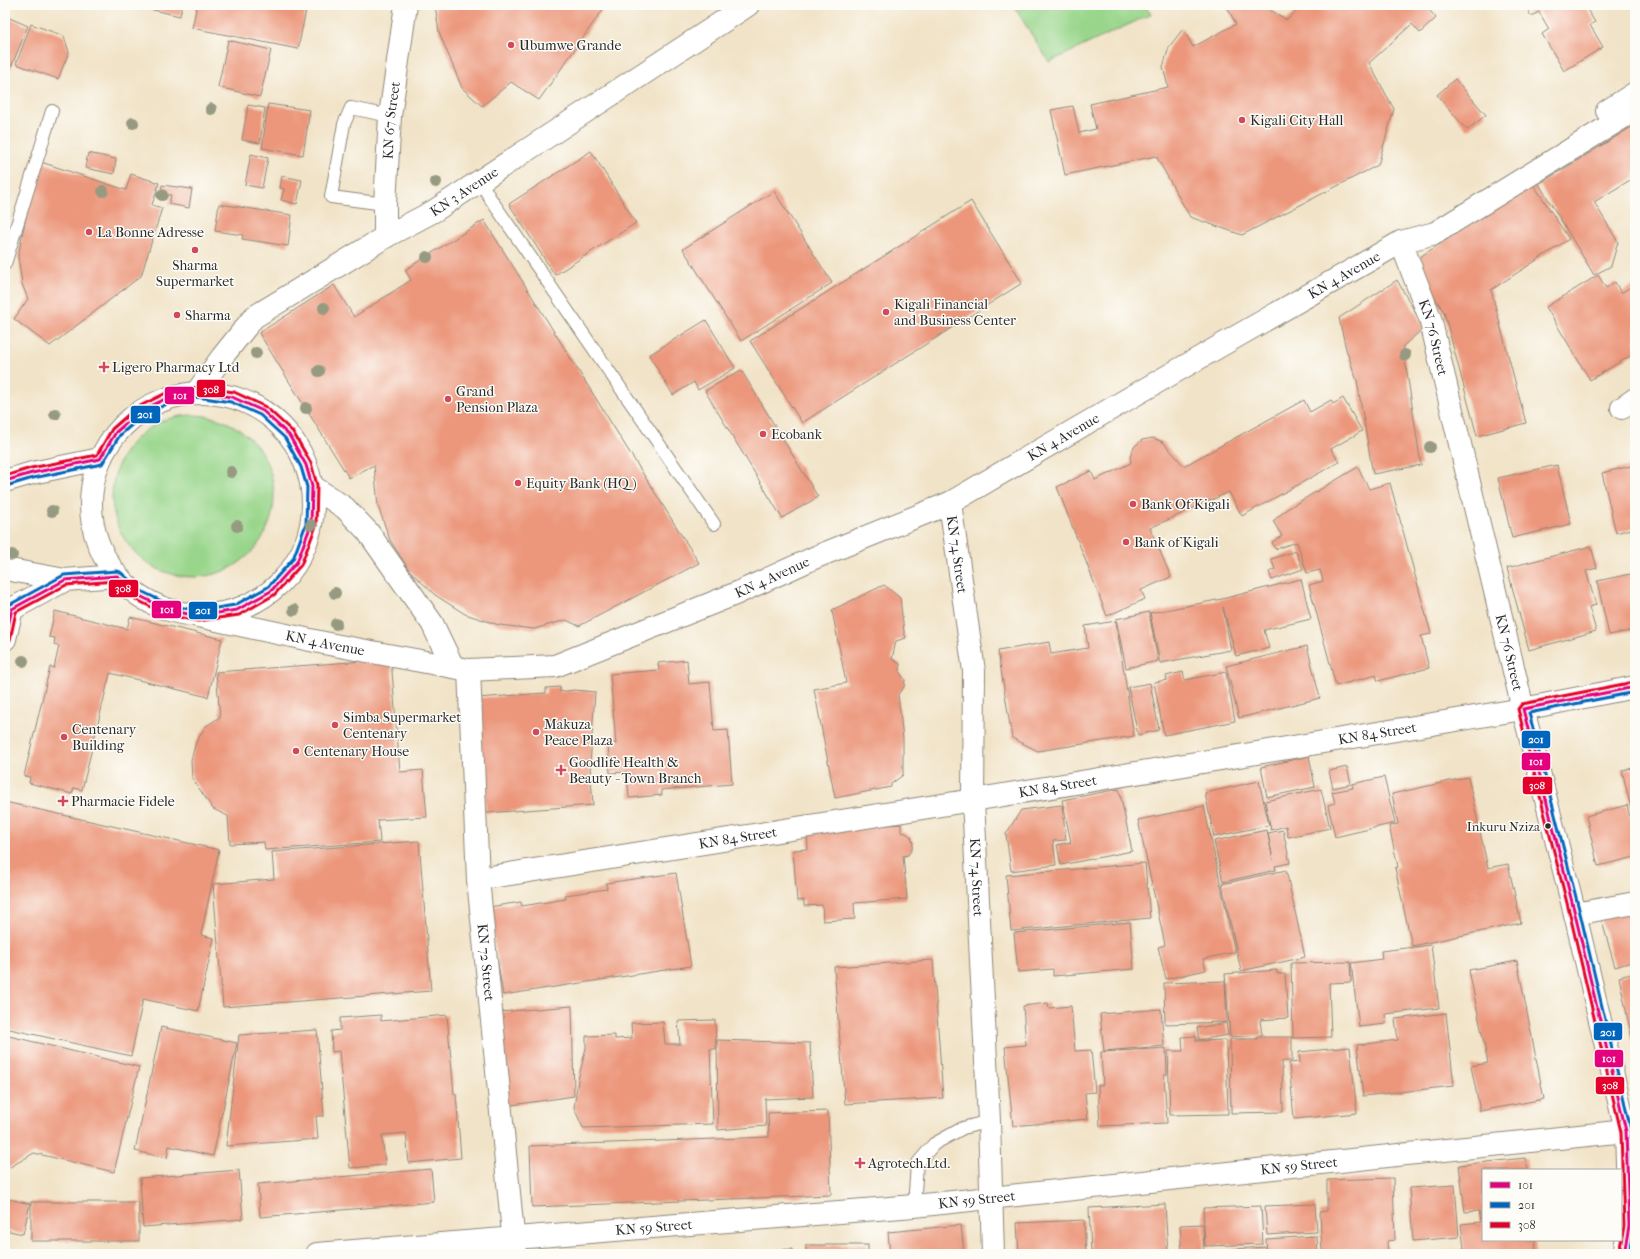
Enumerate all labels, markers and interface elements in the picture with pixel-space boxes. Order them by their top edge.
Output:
place label: Ubumwe Grande [519,37,621,54]
marker: Ubumwe Grande [506,40,516,50]
street label: KN 67 Street [380,80,404,160]
place label: Kigali City Hall [1250,112,1343,129]
marker: Kigali City Hall [1237,115,1247,125]
street label: KN 3 Avenue [427,163,501,220]
place label: La Bonne Adresse [97,224,204,241]
marker: La Bonne Adresse [84,227,94,237]
marker: Sharma Supermarket [190,245,200,255]
street label: KN 4 Avenue [1305,248,1383,303]
place label: Sharma Supermarket [156,257,234,290]
place label: Kigali Financial and Business Center [894,296,1016,329]
street label: KN 76 Street [1415,297,1451,377]
place label: Sharma [185,307,231,324]
marker: Kigali Financial and Business Center [881,307,891,317]
marker: Sharma [172,310,182,320]
place label: Ligero Pharmacy Ltd [112,359,240,376]
marker: Ligero Pharmacy Ltd [99,362,109,372]
line badge: 308 [196,379,226,398]
text: 308 [203,383,220,396]
place label: Grand Pension Plaza [456,383,539,416]
line badge: 101 [164,386,195,405]
text: 101 [173,389,187,402]
marker: Grand Pension Plaza [443,394,453,404]
line badge: 201 [130,405,161,424]
text: 201 [137,408,153,421]
street label: KN 4 Avenue [1024,410,1102,465]
place label: Ecobank [771,426,823,443]
marker: Ecobank [758,429,768,439]
place label: Equity Bank (HQ) [526,475,637,492]
marker: Equity Bank (HQ) [513,478,523,488]
place label: Bank Of Kigali [1141,496,1230,513]
marker: Bank Of Kigali [1128,499,1138,509]
street label: KN 74 Street [943,514,971,595]
place label: Bank of Kigali [1134,534,1219,551]
marker: Bank of Kigali [1121,537,1131,547]
street label: KN 4 Avenue [732,553,812,602]
line badge: 308 [108,579,139,598]
text: 308 [115,582,132,595]
line badge: 101 [151,600,182,619]
line badge: 201 [188,601,218,620]
text: 101 [160,603,174,616]
text: 201 [195,604,211,617]
street label: KN 76 Street [1492,612,1526,692]
street label: KN 4 Avenue [284,627,366,659]
place label: Simba Supermarket Centenary [343,709,461,742]
place label: Makuza Peace Plaza [544,716,614,749]
street label: KN 84 Street [1337,719,1418,748]
marker: Simba Supermarket Centenary [330,720,340,730]
place label: Centenary Building [72,721,137,754]
marker: Makuza Peace Plaza [531,727,541,737]
line badge: 201 [1521,730,1551,749]
marker: Centenary Building [59,732,69,742]
text: 201 [1528,733,1544,746]
place label: Centenary House [304,743,409,760]
marker: Centenary House [291,746,301,756]
line badge: 101 [1521,752,1551,771]
place label: Goodlife Health & Beauty - Town Branch [569,754,702,787]
text: 101 [1529,755,1543,768]
marker: Goodlife Health & Beauty - Town Branch [556,765,566,775]
street label: KN 84 Street [1017,772,1098,801]
line badge: 308 [1522,776,1553,795]
text: 308 [1529,779,1546,792]
place label: Pharmacie Fidele [71,793,175,810]
marker: Pharmacie Fidele [58,796,68,806]
place label: Inkuru Nziza [1467,819,1541,834]
marker: Inkuru Nziza [1543,821,1553,831]
street label: KN 84 Street [697,823,778,853]
street label: KN 74 Street [966,838,987,917]
street label: KN 72 Street [473,923,498,1002]
line badge: 201 [1593,1022,1623,1041]
text: 201 [1600,1026,1616,1039]
line badge: 101 [1594,1049,1624,1068]
text: 101 [1602,1052,1616,1065]
line badge: 308 [1595,1076,1625,1095]
text: 308 [1602,1079,1619,1092]
street label: KN 59 Street [1260,1153,1338,1178]
place label: Agrotech.Ltd. [867,1155,951,1172]
marker: Agrotech.Ltd. [855,1158,865,1168]
legend [1482,1169,1622,1241]
text: 101 [1518,1178,1533,1192]
street label: KN 59 Street [937,1187,1016,1212]
text: 201 [1518,1198,1535,1212]
street label: KN 59 Street [615,1216,693,1239]
text: 308 [1518,1218,1536,1232]

